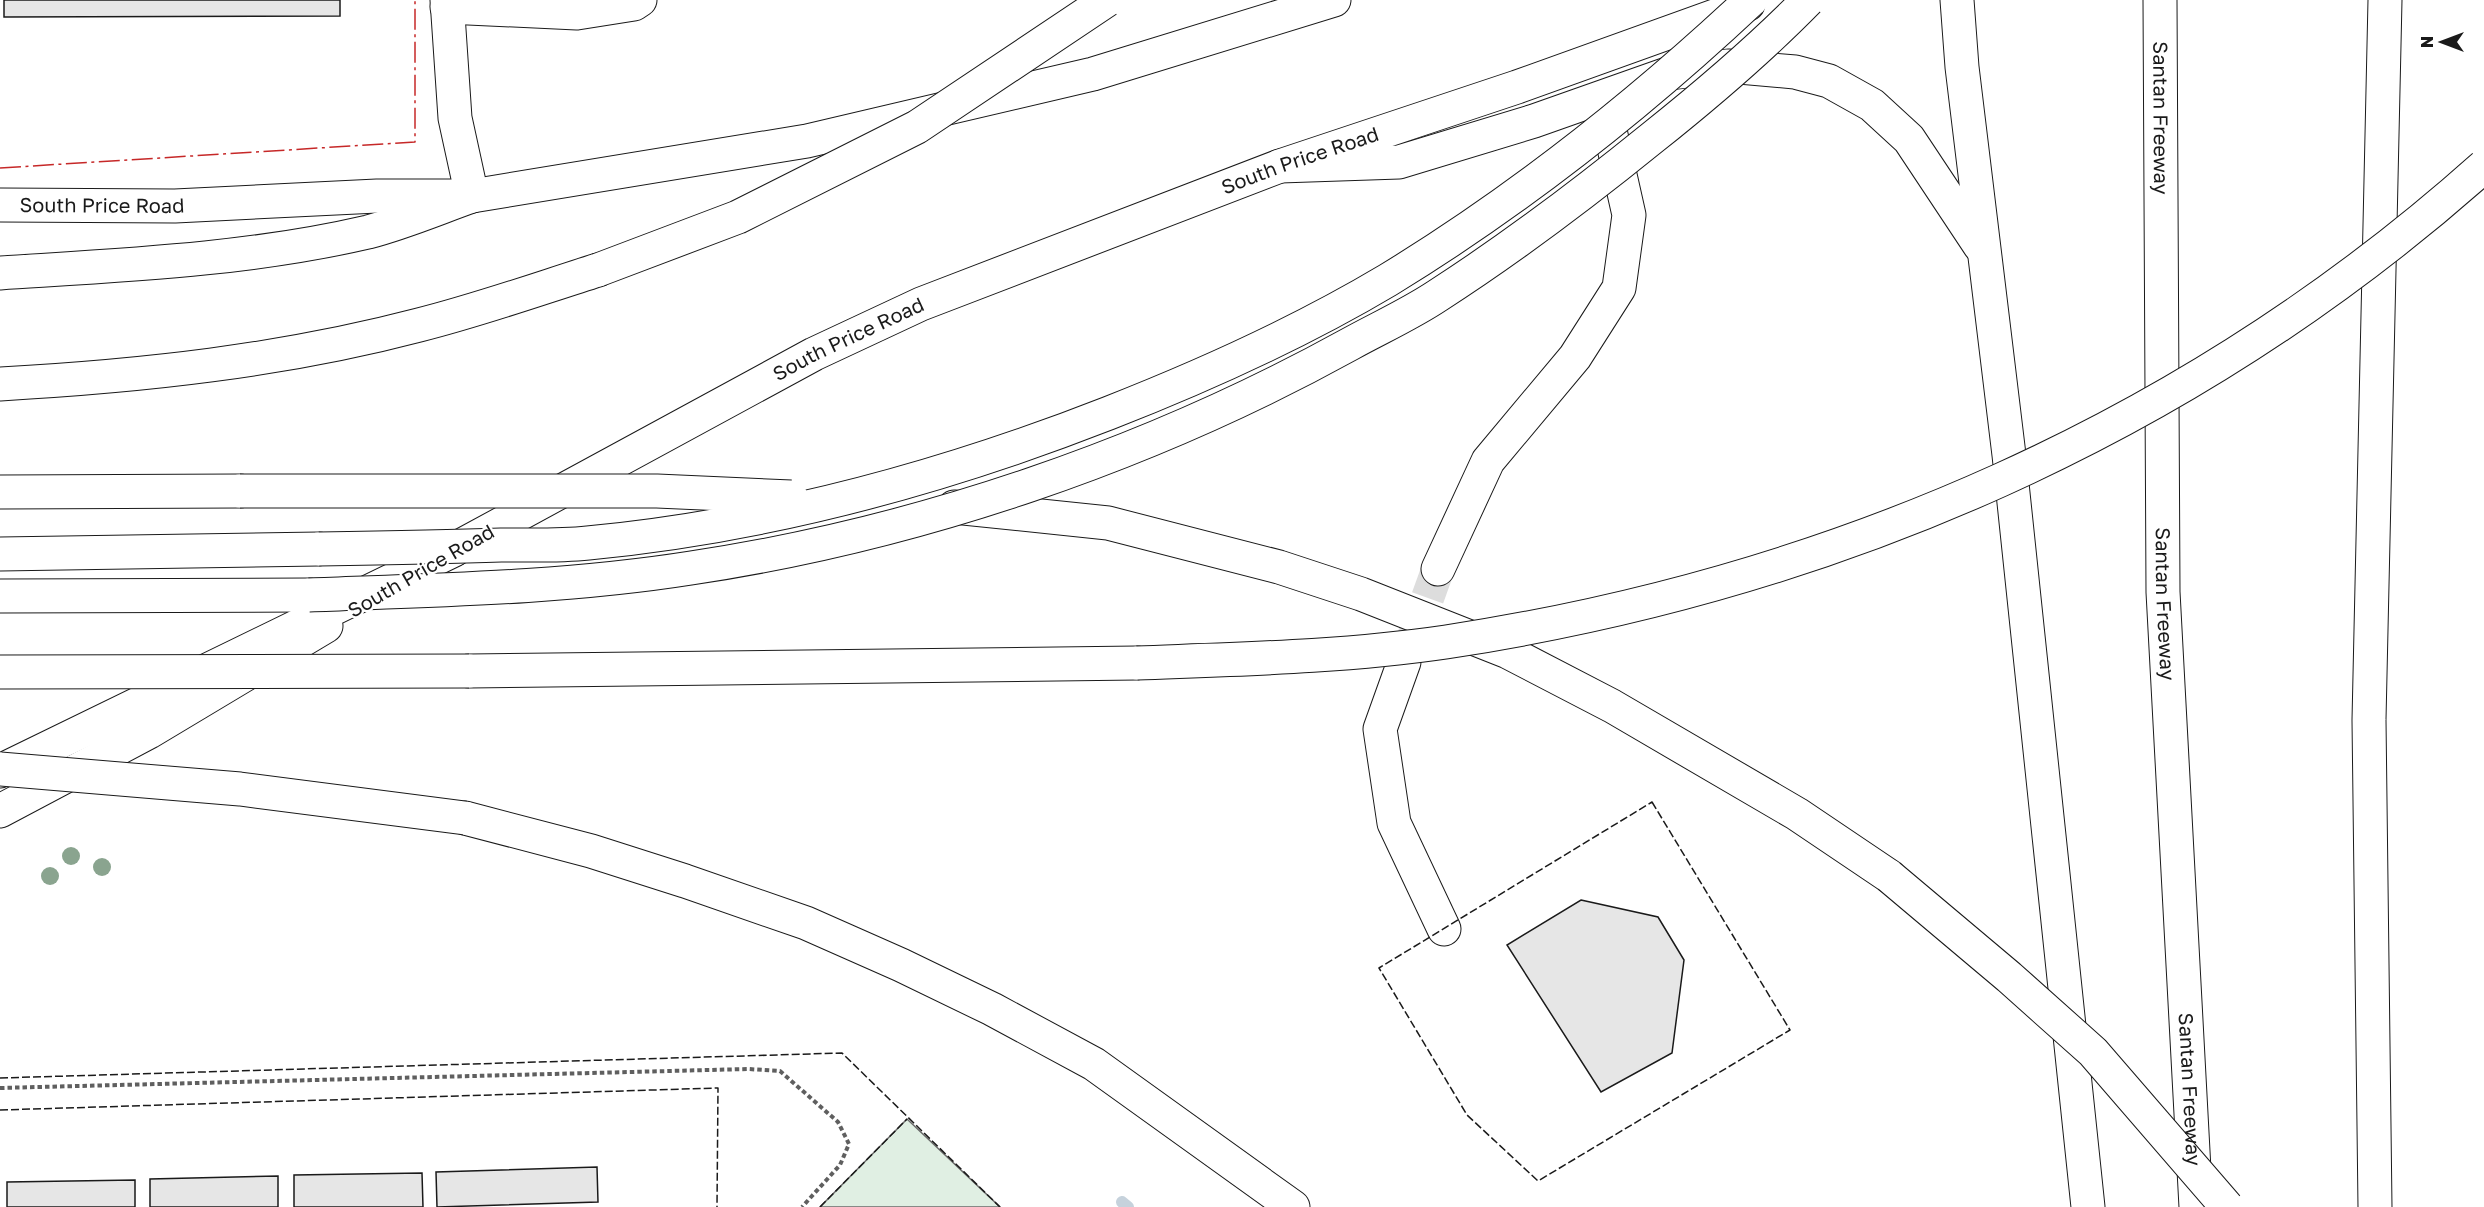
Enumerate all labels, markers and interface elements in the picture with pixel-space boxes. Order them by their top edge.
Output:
north arrow [2412,12,2472,72]
text: N [2417,36,2437,48]
street label: Santan Freeway [2149,41,2174,195]
street label: South Price Road [1218,121,1381,198]
street label: South Price Road [19,192,185,217]
street label: South Price Road [768,291,927,385]
street label: South Price Road [343,518,498,622]
street label: Santan Freeway [2152,527,2181,681]
street label: Santan Freeway [2175,1012,2207,1166]

